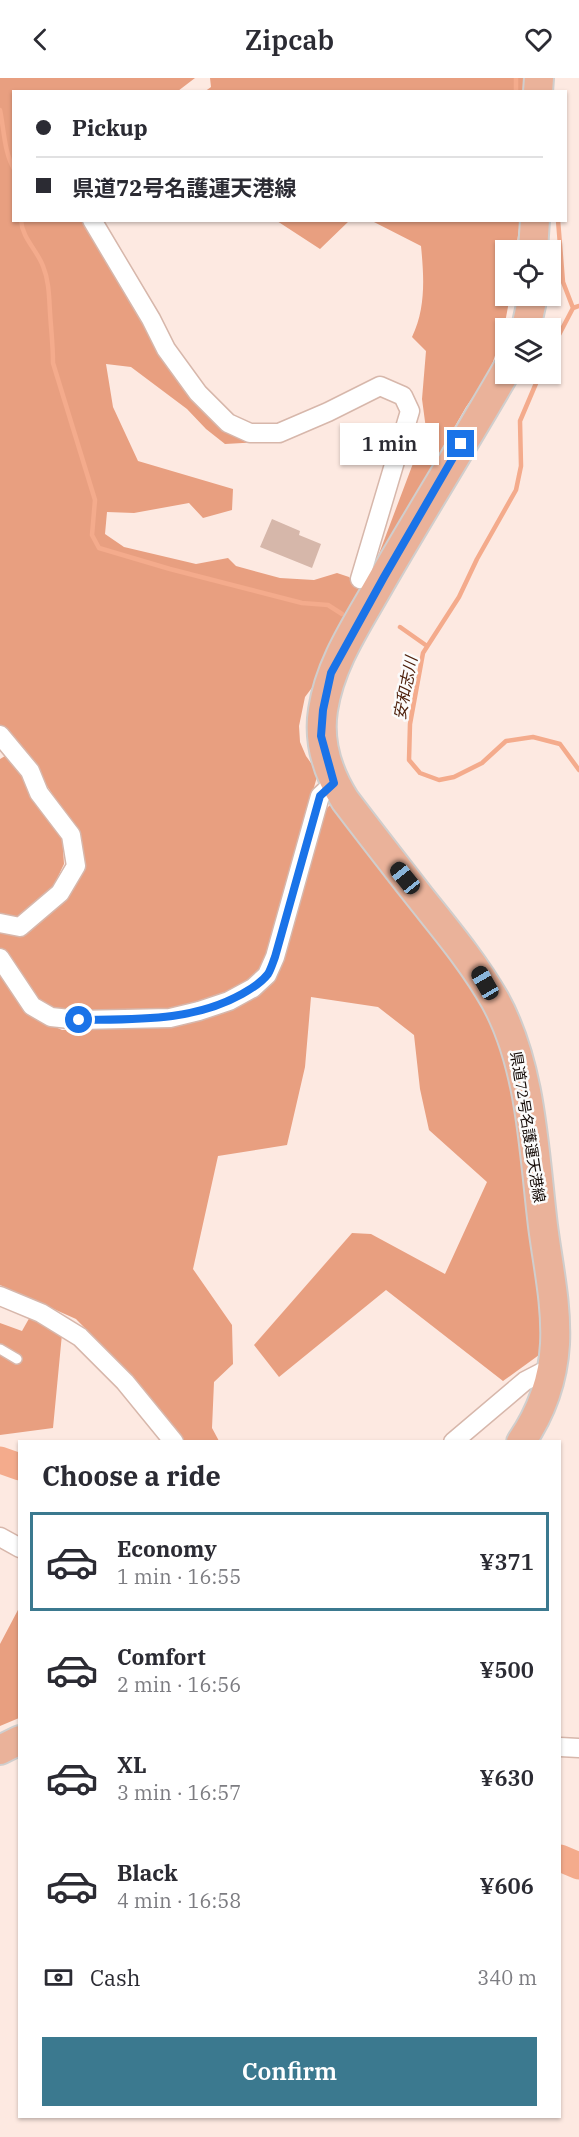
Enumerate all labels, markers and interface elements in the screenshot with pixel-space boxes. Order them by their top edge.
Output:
text: Zipcab [245,22,334,57]
icon: back [24,23,57,56]
icon: heart [522,23,555,56]
text: Pickup [72,113,148,142]
text: 県道72号名護運天港線 [72,173,296,202]
map controls [495,240,561,384]
button: locate [495,240,561,306]
button: layers [495,318,561,384]
callout: 1 min [341,423,440,465]
text: 1 min [362,430,417,457]
route end [447,430,474,457]
water label: 安和志川 [389,653,421,721]
car [387,858,423,898]
car [468,963,502,1003]
route start [65,1006,92,1033]
street label: 県道72号名護運天港線 [507,1050,549,1204]
text: Choose a ride [42,1458,221,1493]
text: Economy [117,1534,217,1563]
icon: car [45,1535,99,1589]
text: ¥371 [480,1547,534,1576]
text: 1 min · 16:55 [117,1563,241,1590]
text: Comfort [117,1642,206,1671]
icon: car [45,1643,99,1697]
text: ¥500 [480,1655,534,1684]
text: 2 min · 16:56 [117,1671,241,1698]
text: XL [117,1750,147,1779]
icon: car [45,1751,99,1805]
text: ¥630 [480,1763,534,1792]
text: 3 min · 16:57 [117,1779,241,1806]
text: Black [117,1858,178,1887]
icon: car [45,1859,99,1913]
text: ¥606 [480,1871,534,1900]
text: 4 min · 16:58 [117,1887,241,1914]
icon: cash [42,1961,75,1994]
text: Cash [90,1963,141,1992]
text: 340 m [477,1964,537,1991]
button: Confirm [42,2037,537,2106]

